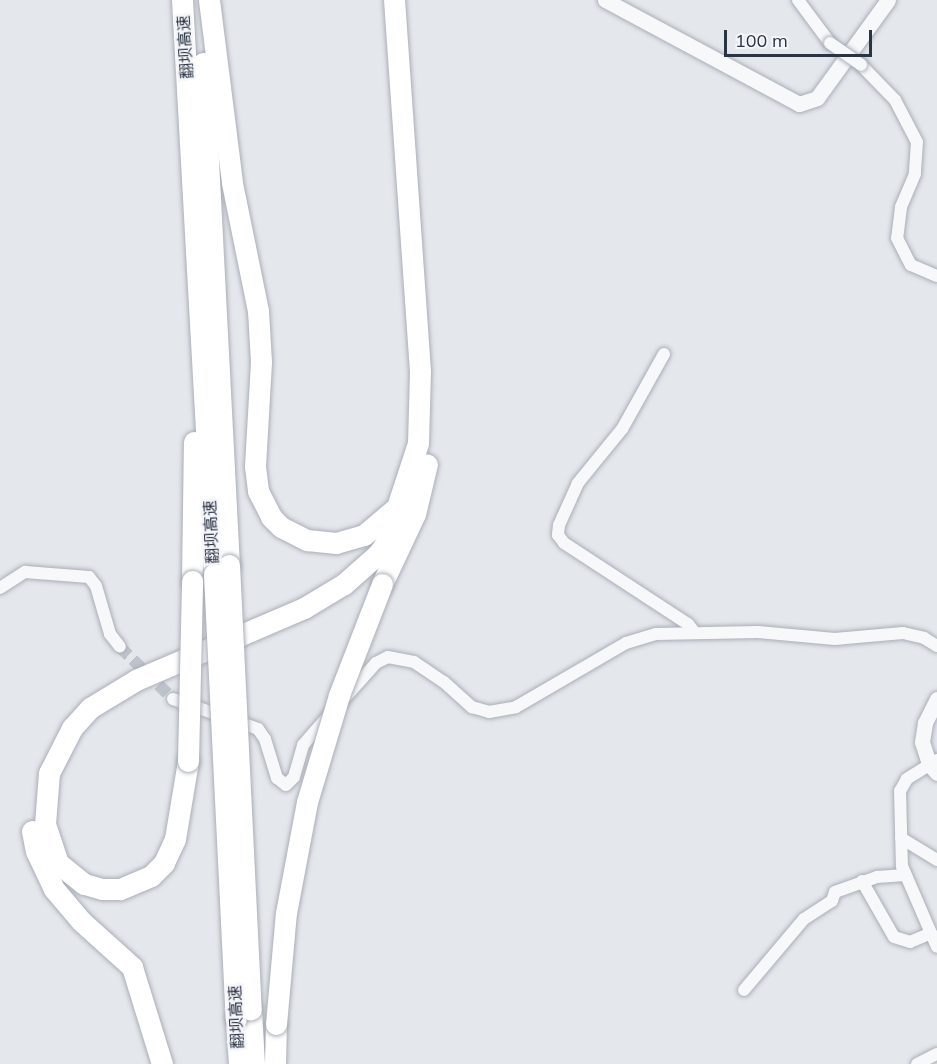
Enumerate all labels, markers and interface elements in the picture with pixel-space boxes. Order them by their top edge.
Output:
street label: 翻坝高速 [173,14,197,80]
scale bar [727,18,876,56]
text: 100 m [735,29,788,52]
street label: 翻坝高速 [200,500,222,564]
street label: 翻坝高速 [225,985,247,1049]

